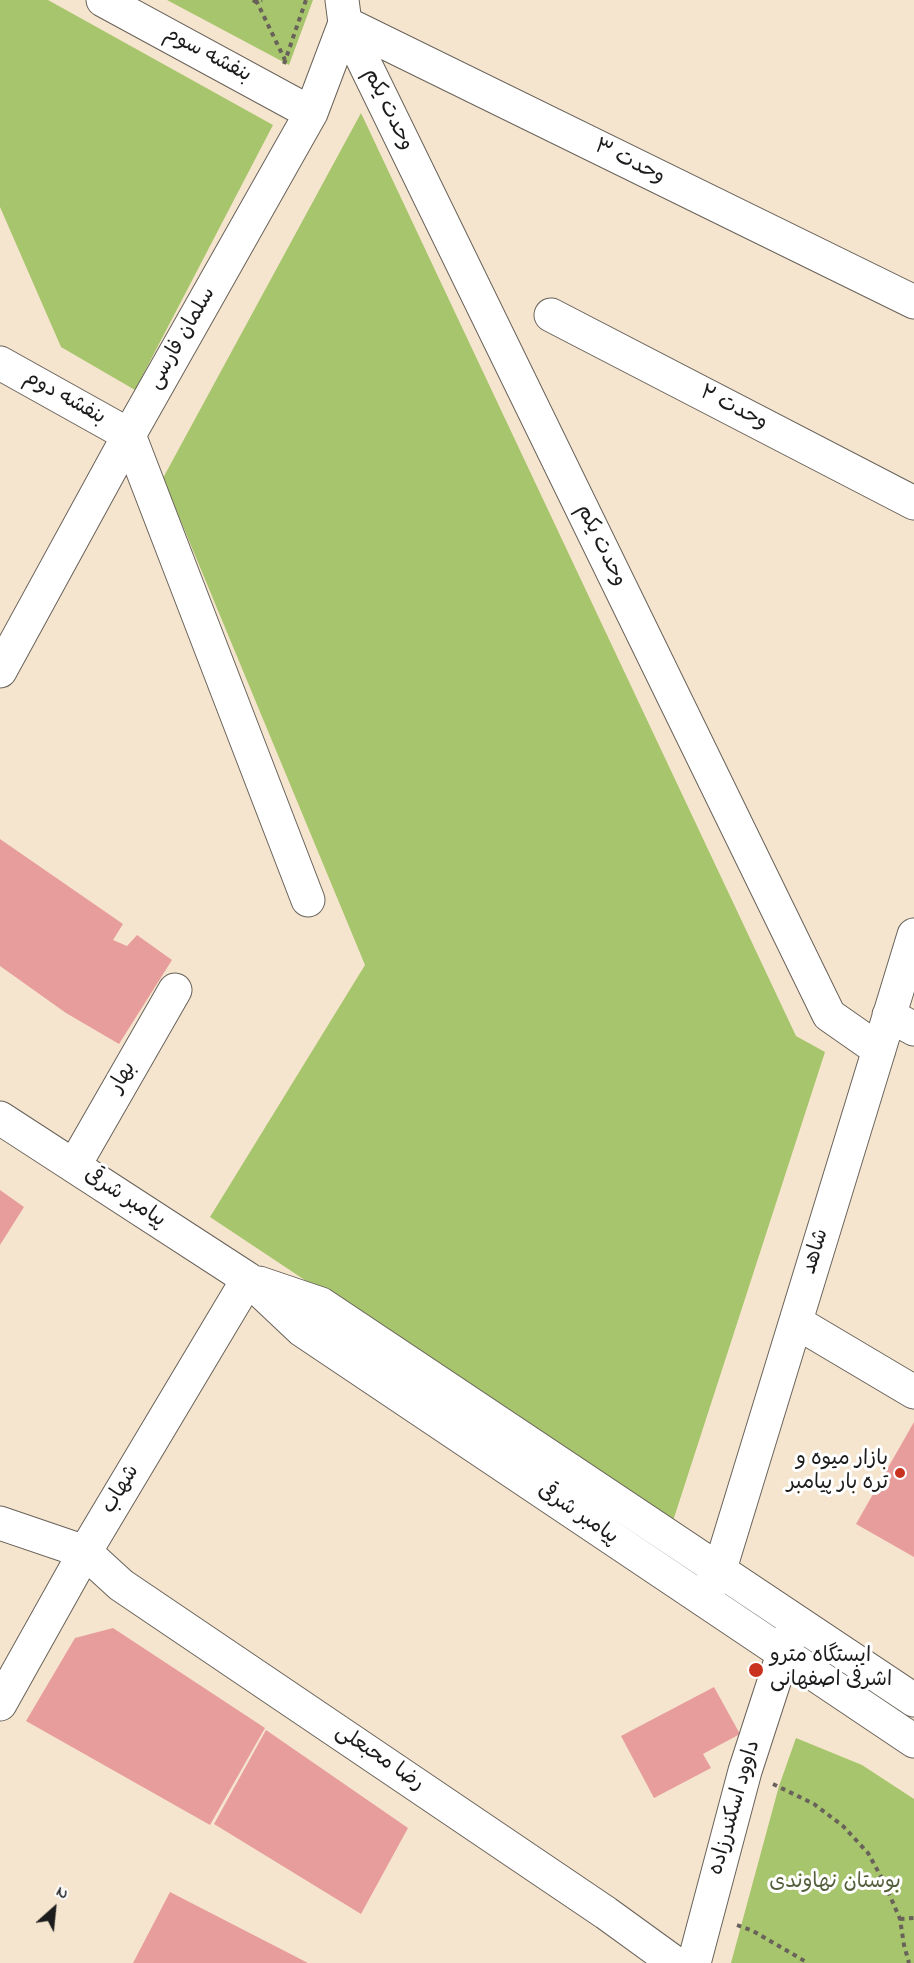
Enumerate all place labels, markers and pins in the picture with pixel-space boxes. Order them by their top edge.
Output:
place label: بازار میوه و تره بار پیامبر [787,1448,888,1498]
marker: بازار میوه و تره بار پیامبر [893,1466,907,1480]
place label: ایستگاه مترو اشرفی اصفهانی [770,1645,892,1695]
marker: ایستگاه مترو اشرفی اصفهانی [747,1661,765,1679]

